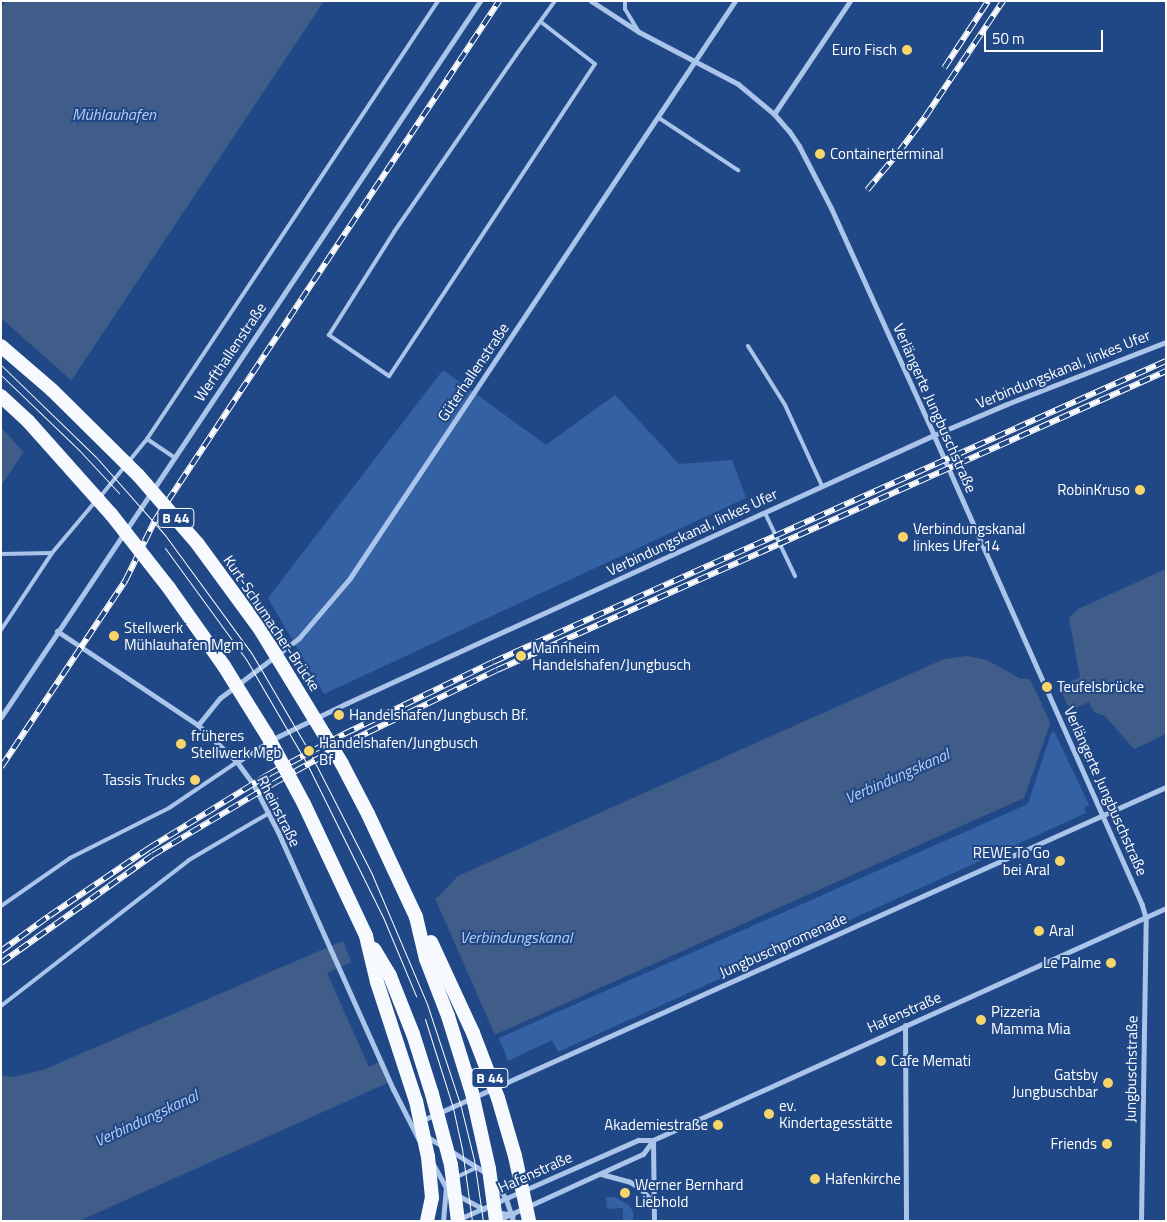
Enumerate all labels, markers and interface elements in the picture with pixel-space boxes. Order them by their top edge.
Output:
scale bar [987,20,1106,52]
text: 50 m [992,27,1025,50]
place label: Euro Fisch [832,41,897,59]
marker: Euro Fisch [901,44,913,56]
water label: Mühlauhafen [72,104,156,124]
place label: Containerterminal [830,145,944,163]
marker: Containerterminal [814,148,826,160]
street label: Werfthallenstraße [190,299,270,405]
street label: Güterhallenstraße [434,320,512,424]
street label: Verlängerte Jungbuschstraße [890,321,980,495]
street label: Verbindungskanal, linkes Ufer [973,326,1153,412]
place label: RobinKruso [1057,481,1130,499]
marker: RobinKruso [1134,484,1146,496]
street label: Verbindungskanal, linkes Ufer [604,485,780,579]
road number: B 44 [157,506,195,530]
place label: Verbindungskanal linkes Ufer 14 [913,519,1026,554]
marker: Verbindungskanal linkes Ufer 14 [897,531,909,543]
street label: Kurt-Schumacher-Brücke [220,552,324,694]
place label: Stellwerk Mühlauhafen Mgm [124,618,244,653]
marker: Stellwerk Mühlauhafen Mgm [108,630,120,642]
place label: Mannheim Handelshafen/Jungbusch [532,638,691,673]
marker: Mannheim Handelshafen/Jungbusch [514,649,528,663]
place label: Teufelsbrücke [1057,678,1144,696]
marker: Teufelsbrücke [1041,681,1053,693]
street label: Verlängerte Jungbuschstraße [1061,704,1151,878]
place label: Handelshafen/Jungbusch Bf. [349,706,528,724]
marker: Handelshafen/Jungbusch Bf. [333,709,345,721]
place label: früheres Stellwerk Mgb [191,726,281,761]
place label: Handelshafen/Jungbusch Bf [319,733,478,768]
marker: früheres Stellwerk Mgb [175,738,187,750]
water label: Verbindungskanal [842,744,952,808]
marker: Handelshafen/Jungbusch Bf [303,745,315,757]
place label: Tassis Trucks [103,771,185,789]
street label: Rheinstraße [253,772,305,850]
marker: Tassis Trucks [189,774,201,786]
place label: REWE To Go bei Aral [973,843,1050,878]
marker: REWE To Go bei Aral [1054,855,1066,867]
street label: Jungbuschpromenade [717,909,849,981]
place label: Aral [1049,922,1074,940]
marker: Aral [1033,925,1045,937]
water label: Verbindungskanal [460,927,572,947]
place label: Le Palme [1043,954,1101,972]
marker: Le Palme [1105,957,1117,969]
street label: Hafenstraße [864,988,944,1036]
place label: Pizzeria Mamma Mia [991,1002,1070,1037]
marker: Pizzeria Mamma Mia [975,1014,987,1026]
street label: Jungbuschstraße [1121,1016,1141,1122]
place label: Cafe Memati [891,1052,971,1070]
marker: Cafe Memati [875,1055,887,1067]
place label: Gatsby Jungbuschbar [1012,1065,1098,1100]
road number: B 44 [471,1066,509,1090]
marker: Gatsby Jungbuschbar [1102,1077,1114,1089]
water label: Verbindungskanal [91,1086,201,1150]
place label: ev. Kindertagesstätte [779,1096,892,1131]
marker: ev. Kindertagesstätte [763,1108,775,1120]
place label: Akademiestraße [604,1116,708,1134]
marker: Akademiestraße [712,1119,724,1131]
place label: Friends [1050,1135,1097,1153]
marker: Friends [1101,1138,1113,1150]
street label: Hafenstraße [495,1148,575,1196]
place label: Hafenkirche [825,1170,901,1188]
marker: Hafenkirche [809,1173,821,1185]
place label: Werner Bernhard Liebhold [635,1175,743,1210]
marker: Werner Bernhard Liebhold [619,1187,631,1199]

